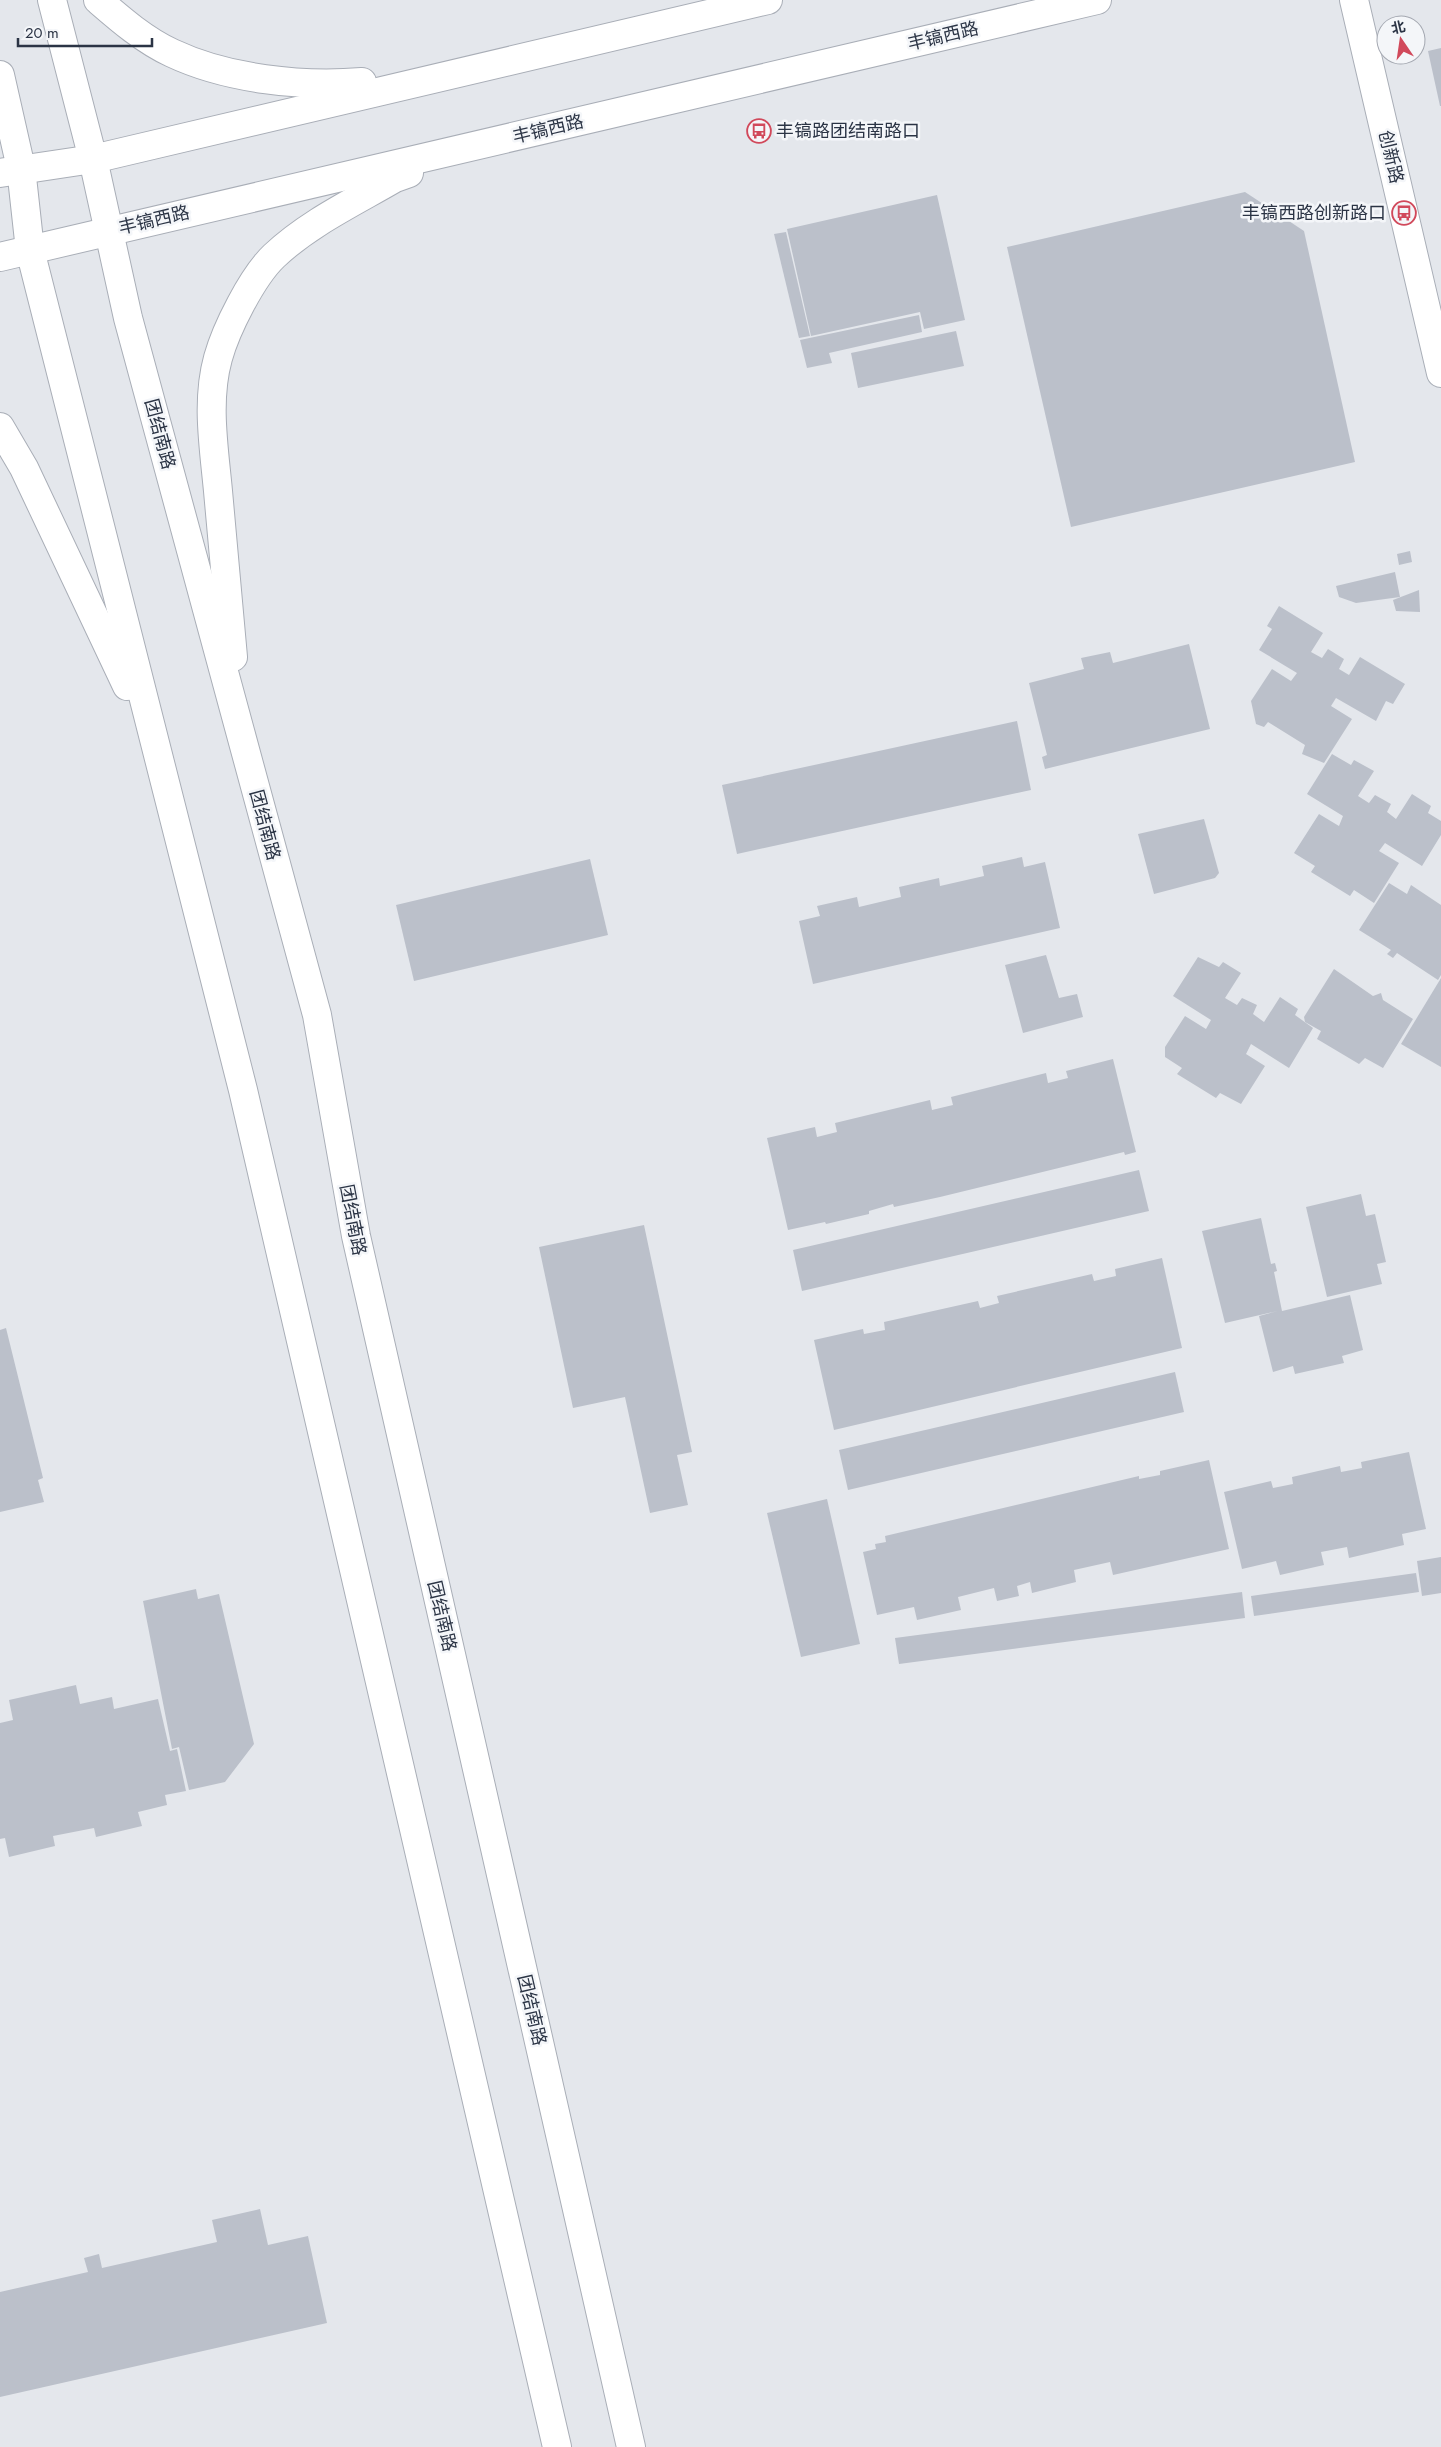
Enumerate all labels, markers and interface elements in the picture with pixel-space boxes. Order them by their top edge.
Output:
scale bar [18,15,151,47]
street label: 丰镐西路 [905,15,981,57]
north arrow [1376,15,1426,65]
text: 北 [1389,16,1407,39]
text: 20 m [25,22,59,44]
street label: 丰镐西路 [510,108,586,150]
bus stop icon: 丰镐路团结南路口 [746,118,772,144]
place label: 丰镐路团结南路口 [776,118,920,144]
street label: 创新路 [1372,128,1410,186]
street label: 丰镐西路 [116,199,192,241]
place label: 丰镐西路创新路口 [1242,200,1386,226]
bus stop icon: 丰镐西路创新路口 [1391,200,1417,226]
street label: 团结南路 [138,396,182,472]
street label: 团结南路 [243,787,287,863]
street label: 团结南路 [333,1182,373,1258]
street label: 团结南路 [421,1578,463,1654]
street label: 团结南路 [511,1972,553,2048]

